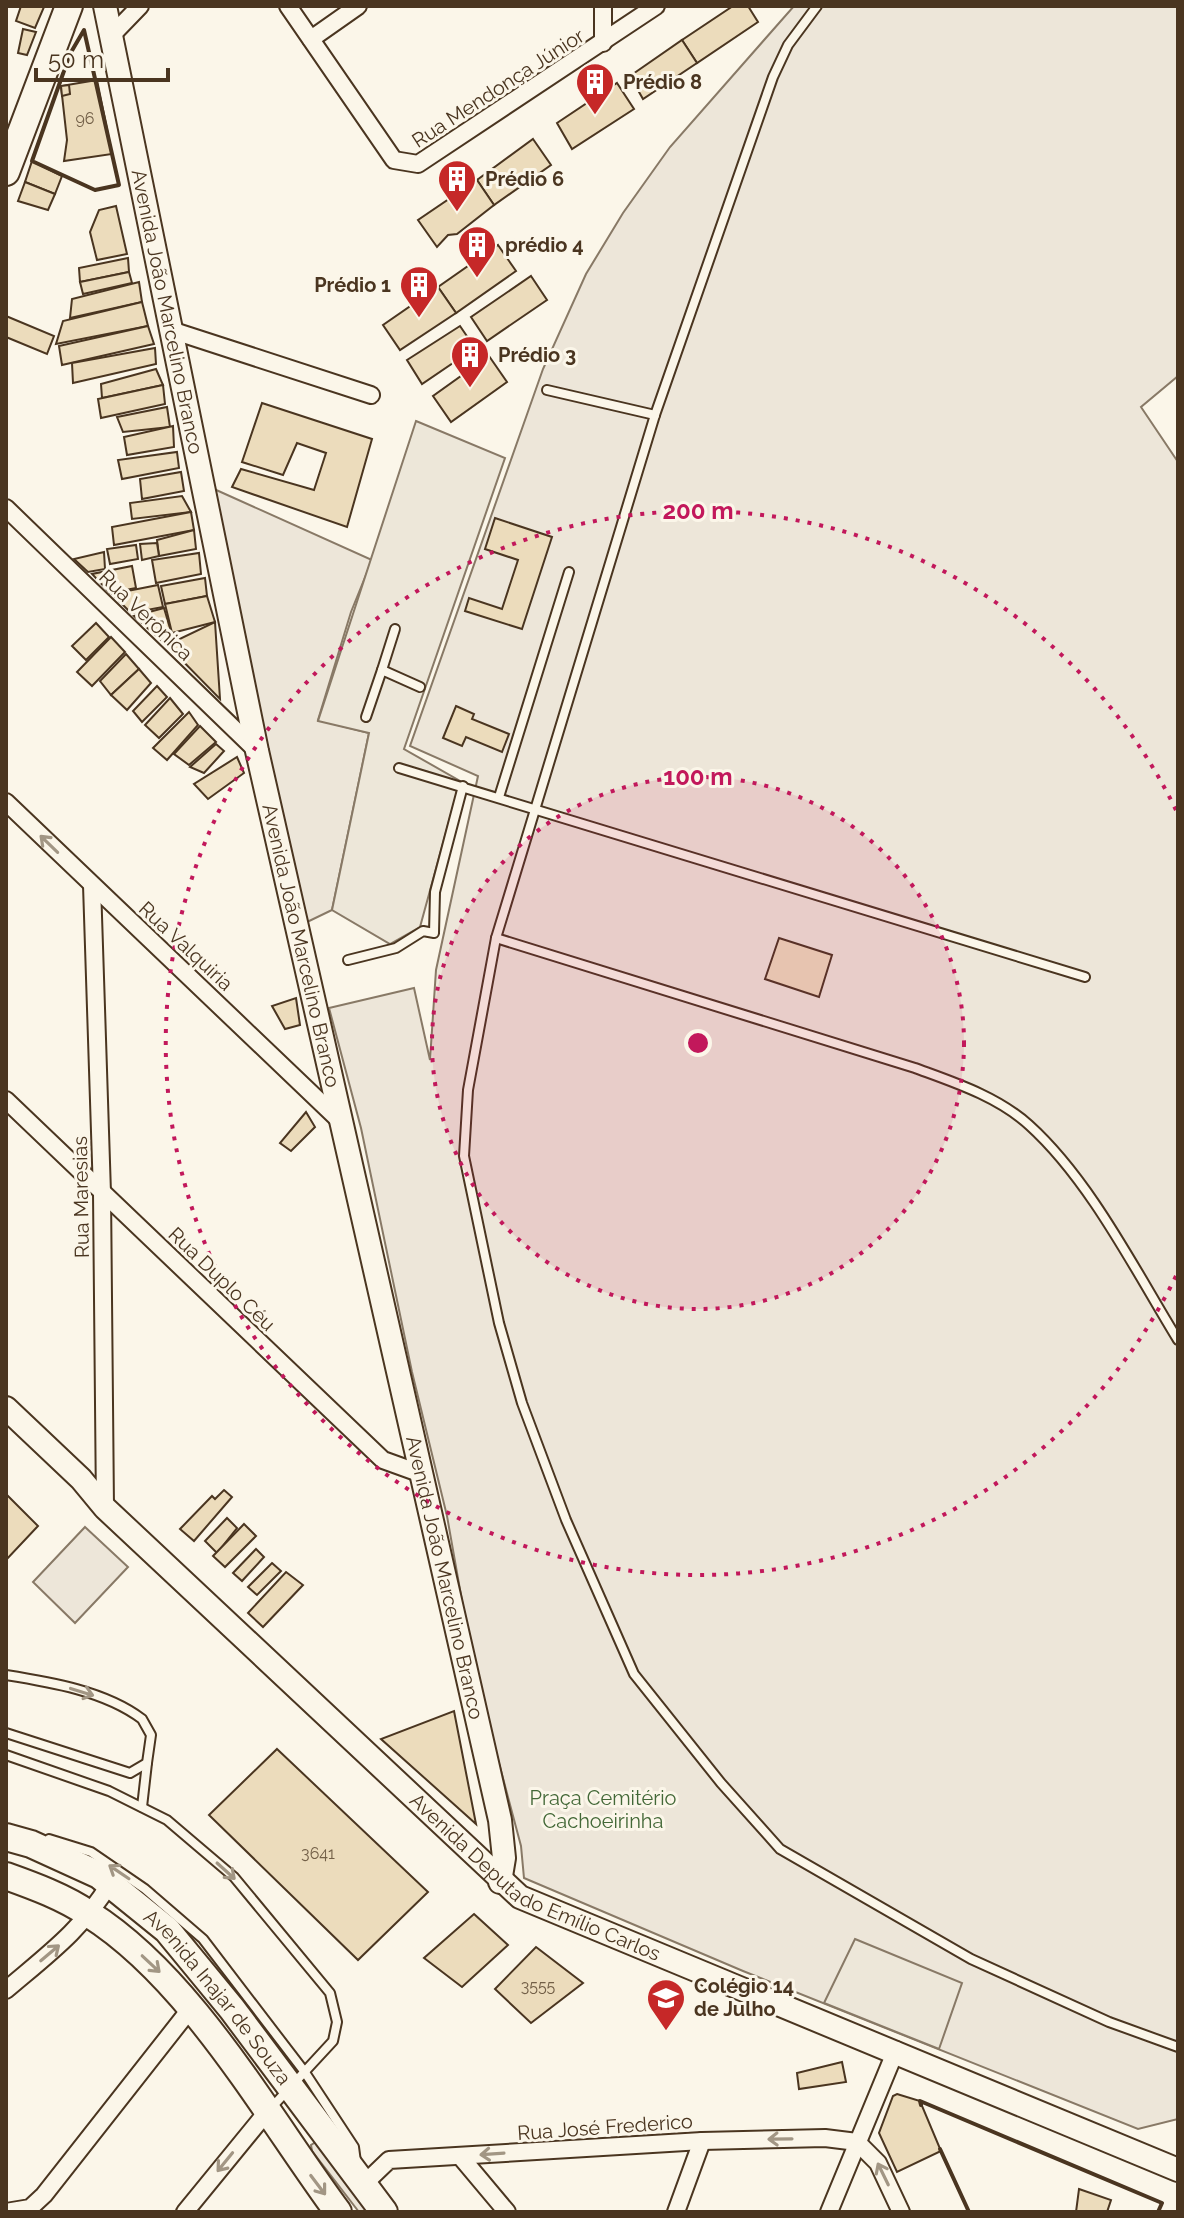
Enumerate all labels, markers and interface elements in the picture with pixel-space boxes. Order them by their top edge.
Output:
street label: Rua Mendonça Júnior [407,23,589,153]
scale bar [36,32,168,82]
text: 50 m [48,45,104,74]
building icon: Prédio 8 [574,61,616,116]
place label: Prédio 8 [623,70,702,94]
house number: 96 [75,109,95,128]
building icon: Prédio 6 [436,158,478,213]
street label: Avenida João Marcelino Branco [127,167,208,456]
place label: Prédio 6 [485,167,564,191]
building icon: prédio 4 [456,224,498,279]
place label: prédio 4 [505,233,584,257]
building icon: Prédio 1 [398,264,440,319]
place label: Prédio 1 [314,273,391,297]
building icon: Prédio 3 [449,334,491,389]
place label: Prédio 3 [498,343,576,367]
text: 200 m [662,496,734,525]
street label: Rua Verônica [94,564,198,666]
text: 100 m [663,762,733,791]
street label: Avenida João Marcelino Branco [257,802,345,1090]
one-way arrow [39,834,59,853]
street label: Rua Valquiria [134,896,238,996]
centre of rings [684,1029,712,1057]
street label: Rua Maresias [68,1136,94,1258]
street label: Rua Duplo Céu [164,1222,280,1336]
street label: Avenida João Marcelino Branco [401,1433,489,1722]
one-way arrow [68,1685,94,1700]
park label: Praça Cemitério Cachoeirinha [529,1786,677,1833]
street label: Avenida Deputado Emílio Carlos [405,1788,664,1966]
house number: 3641 [301,1844,335,1863]
one-way arrow [216,1862,236,1881]
one-way arrow [109,1863,131,1880]
street label: Avenida Inajar de Souza [139,1904,296,2090]
one-way arrow [39,1944,59,1962]
one-way arrow [141,1955,161,1974]
place label: Colégio 14 de Julho [694,1974,794,2021]
house number: 3555 [521,1977,556,1996]
school or university icon: Colégio 14 de Julho [645,1977,687,2032]
street label: Rua José Frederico [516,2109,694,2145]
one-way arrow [767,2131,794,2147]
one-way arrow [479,2147,506,2162]
one-way arrow [216,2152,234,2172]
one-way arrow [875,2163,890,2187]
one-way arrow [310,2174,327,2195]

